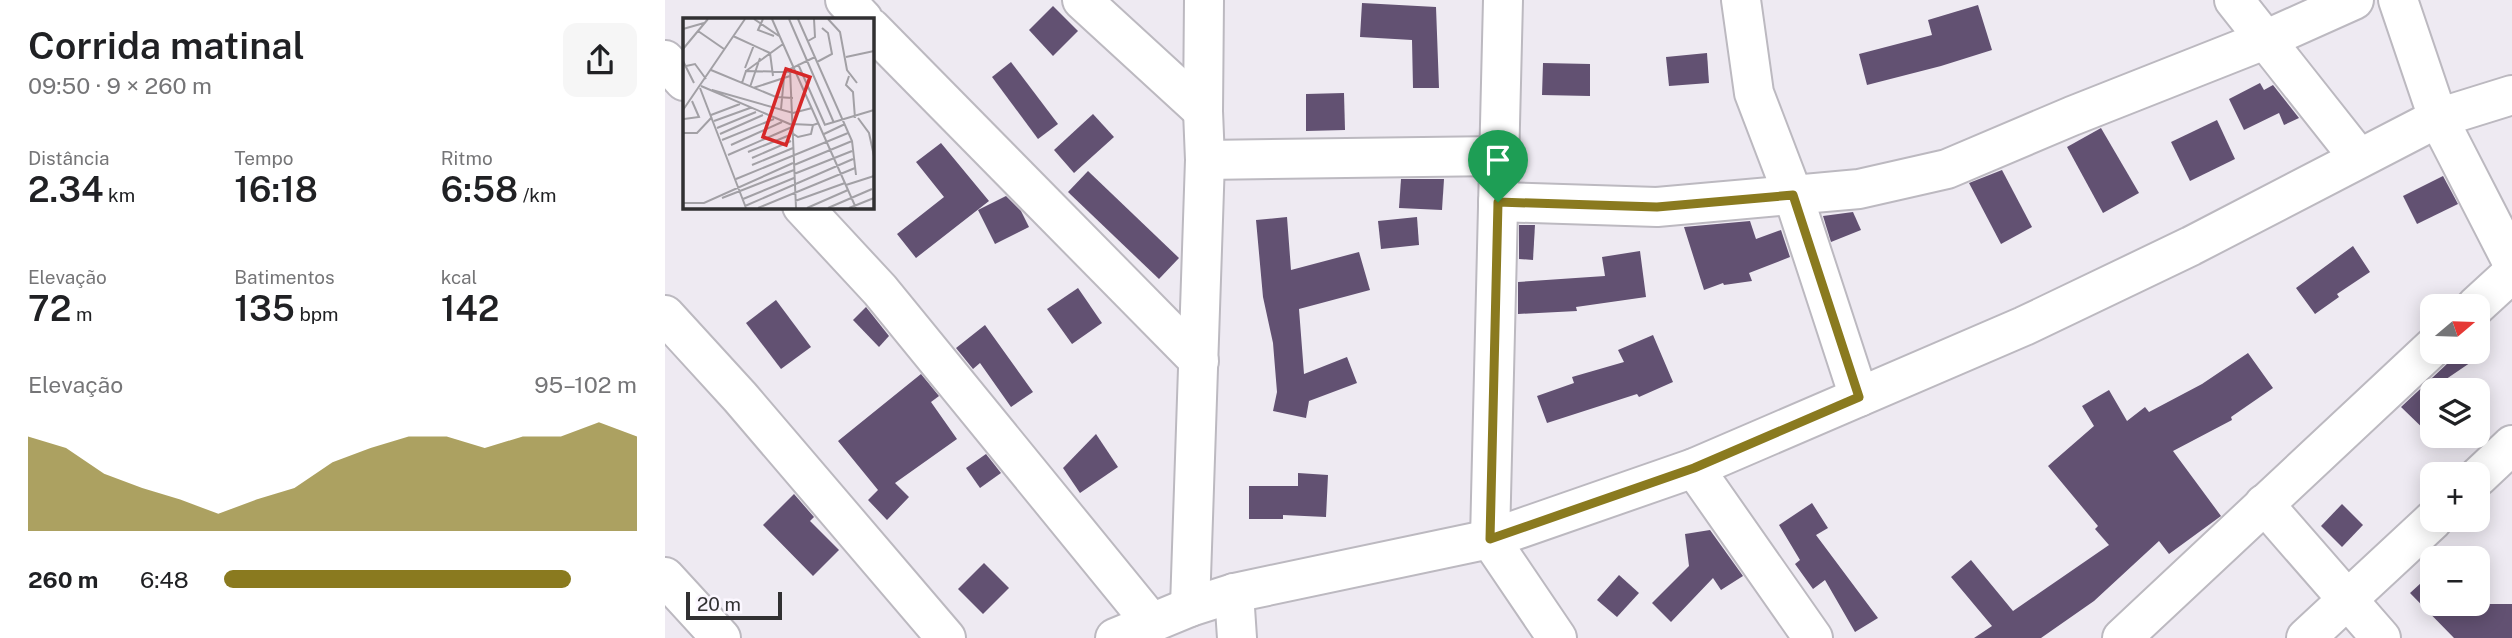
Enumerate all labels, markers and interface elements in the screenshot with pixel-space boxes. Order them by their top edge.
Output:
inset map [683,18,873,208]
text: Corrida matinal [28,23,305,68]
button: share [563,23,637,97]
text: 09:50 · 9 × 260 m [28,72,212,99]
pin [1468,130,1528,202]
icon: arrive [1479,141,1517,179]
text: Distância [28,147,110,169]
text: Tempo [234,147,294,169]
text: Ritmo [441,147,493,169]
text: 2.34 [28,169,104,210]
text: 16:18 [234,169,318,210]
text: 6:58 [441,169,518,210]
text: km [104,184,135,206]
text: /km [518,184,556,206]
text: Elevação [28,266,107,288]
text: Batimentos [234,266,335,288]
text: kcal [441,266,477,288]
text: 72 [28,288,71,329]
text: 135 [234,288,295,329]
text: 142 [441,288,499,329]
north arrow [2420,294,2490,364]
map controls [2420,294,2490,616]
text: m [71,303,92,325]
text: bpm [295,303,338,325]
text: Elevação [28,371,123,398]
text: 95–102 m [534,371,637,398]
button: layers [2420,378,2490,448]
button: + [2420,462,2490,532]
button: − [2420,546,2490,616]
text: 260 m [28,566,98,593]
text: 6:48 [140,566,189,593]
scale bar [686,589,782,621]
text: 20 m [697,593,741,615]

